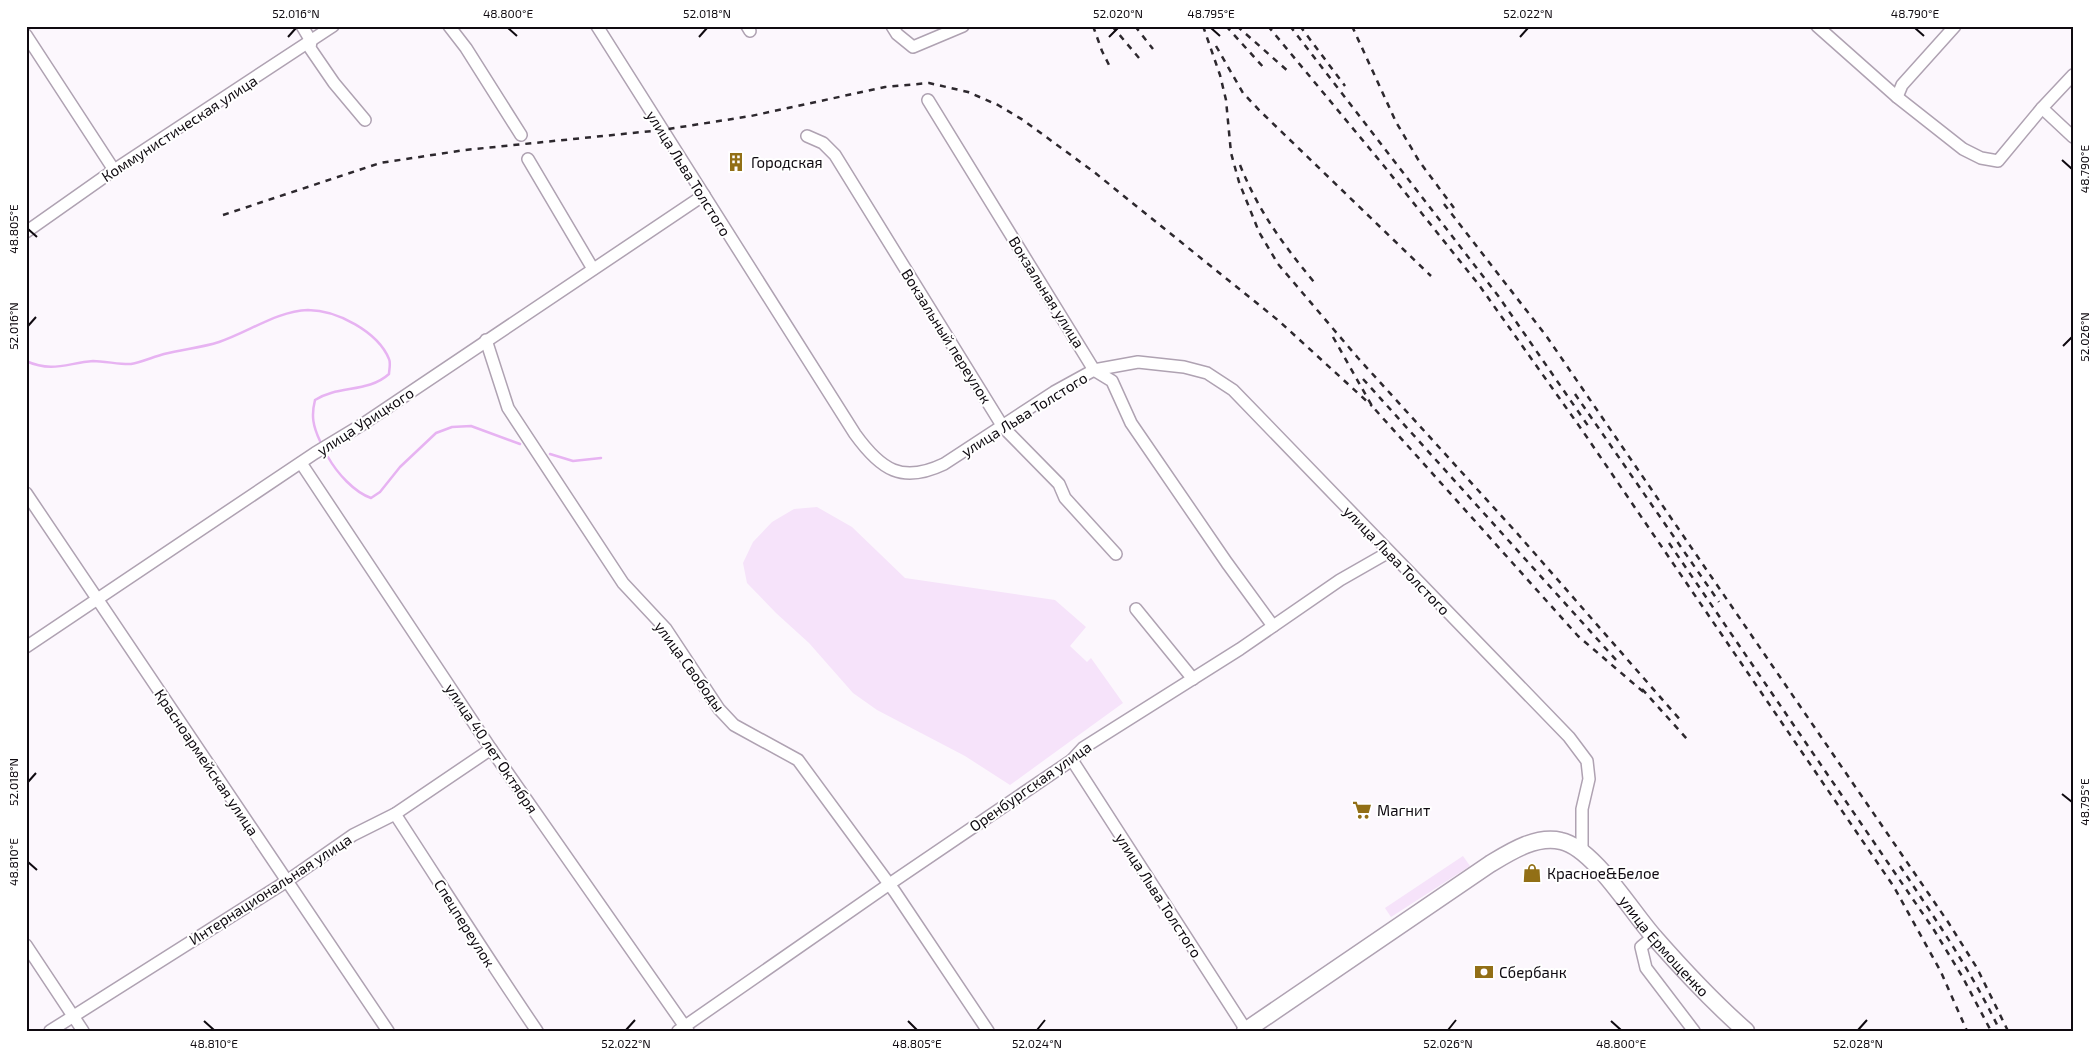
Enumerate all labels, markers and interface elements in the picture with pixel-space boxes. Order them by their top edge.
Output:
text: 52.016°N [272,6,320,20]
text: 48.800°E [483,6,533,20]
text: 52.018°N [683,6,731,20]
text: 52.020°N [1093,6,1143,20]
text: 48.795°E [1187,6,1235,20]
text: 52.022°N [1503,6,1553,20]
text: 48.790°E [1891,6,1939,20]
street label: Коммунистическая улица [98,71,261,186]
street label: улица Льва Толстого [642,107,735,240]
text: 48.790°E [2077,145,2091,193]
building icon: Городская [725,151,747,173]
place label: Городская [751,153,823,171]
text: 48.805°E [6,204,20,254]
street label: Вокзальная улица [1005,233,1089,352]
street label: Вокзальный переулок [897,265,996,407]
text: 52.016°N [6,302,20,350]
text: 52.026°N [2077,312,2091,362]
street label: улица Льва Толстого [958,368,1091,461]
street label: улица Урицкого [313,383,417,460]
street label: улица Льва Толстого [1339,502,1454,619]
street label: улица Свободы [650,617,729,715]
street label: улица 40 лет Октября [441,680,542,817]
street label: Красноармейская улица [150,685,263,839]
street label: Оренбургская улица [966,737,1095,836]
text: 52.018°N [6,758,20,806]
text: 48.795°E [2077,778,2091,826]
supermarket icon: Магнит [1351,799,1373,821]
place label: Магнит [1377,801,1430,819]
street label: улица Льва Толстого [1111,829,1206,961]
street label: Интернациональная улица [185,830,355,949]
text: 48.810°E [6,838,20,886]
shop icon: Красное&Белое [1521,862,1543,884]
place label: Красное&Белое [1547,864,1660,882]
street label: Спецпереулок [430,876,499,971]
street label: улица Ермощенко [1615,892,1713,1000]
bank icon: Сбербанк [1473,961,1495,983]
place label: Сбербанк [1499,963,1567,981]
text: 48.810°E [190,1036,238,1050]
text: 52.022°N [601,1036,651,1050]
text: 48.805°E [892,1036,942,1050]
text: 52.024°N [1012,1036,1062,1050]
text: 52.026°N [1423,1036,1473,1050]
text: 48.800°E [1596,1036,1646,1050]
text: 52.028°N [1833,1036,1883,1050]

